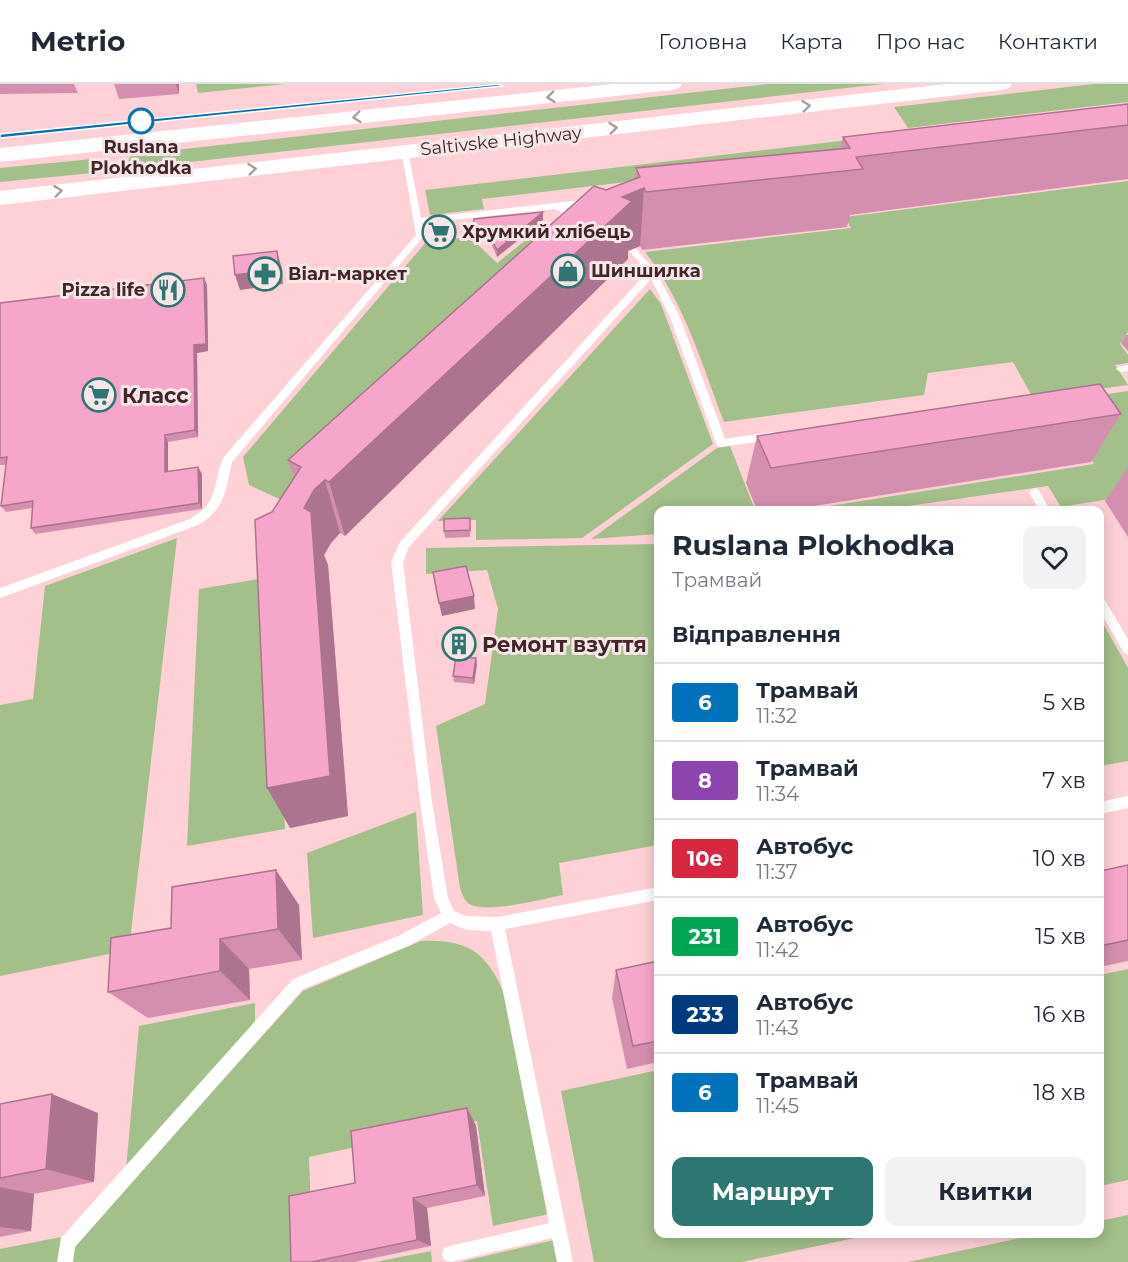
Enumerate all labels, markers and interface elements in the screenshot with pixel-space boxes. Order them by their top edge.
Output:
text: Metrio [30,24,125,58]
text: Головна [659,29,747,54]
text: Карта [780,29,843,54]
text: Про нас [876,29,965,54]
text: Контакти [998,29,1098,54]
one-way arrow [547,90,556,103]
one-way arrow [802,100,811,113]
marker: Ruslana Plokhodka [128,108,154,134]
one-way arrow [353,110,362,123]
street label: Saltivske Highway [419,122,583,160]
one-way arrow [608,122,617,135]
place label: Ruslana Plokhodka [90,136,192,179]
one-way arrow [247,163,256,176]
one-way arrow [54,185,63,198]
supermarket icon: Хрумкий хлібець [421,214,457,250]
place label: Хрумкий хлібець [462,221,630,243]
shop icon: Шиншилка [550,253,586,289]
pharmacy icon: Віал-маркет [247,256,283,292]
place label: Шиншилка [591,260,701,282]
place label: Віал-маркет [288,263,407,285]
restaurant icon: Pizza life [150,272,186,308]
place label: Pizza life [62,279,145,301]
supermarket icon: Класс [81,377,117,413]
place label: Класс [122,383,189,408]
button: heart [1023,526,1086,589]
text: Ruslana Plokhodka [672,528,955,562]
text: Трамвай [672,568,762,592]
text: Відправлення [672,621,841,648]
building icon: Ремонт взуття [441,626,477,662]
place label: Ремонт взуття [482,632,647,657]
text: Трамвай [756,677,859,704]
text: 5 хв [1043,689,1086,716]
text: 6 [698,690,712,715]
text: 11:32 [756,704,797,728]
text: Трамвай [756,755,859,782]
text: 7 хв [1042,767,1086,794]
text: 8 [698,768,712,793]
text: 11:34 [756,782,799,806]
text: Автобус [756,833,854,860]
text: 10 хв [1033,845,1086,872]
text: 10е [687,846,723,871]
text: 11:37 [756,860,798,884]
text: Автобус [756,911,854,938]
text: 15 хв [1035,923,1086,950]
text: 231 [688,924,722,949]
text: 11:42 [756,938,799,962]
text: Автобус [756,989,854,1016]
text: 16 хв [1034,1001,1086,1028]
text: 233 [686,1002,724,1027]
text: 11:43 [756,1016,799,1040]
text: Трамвай [756,1067,859,1094]
text: 18 хв [1033,1079,1086,1106]
text: 6 [698,1080,712,1105]
text: 11:45 [756,1094,799,1118]
button: Маршрут [672,1157,873,1226]
button: Квитки [885,1157,1086,1226]

